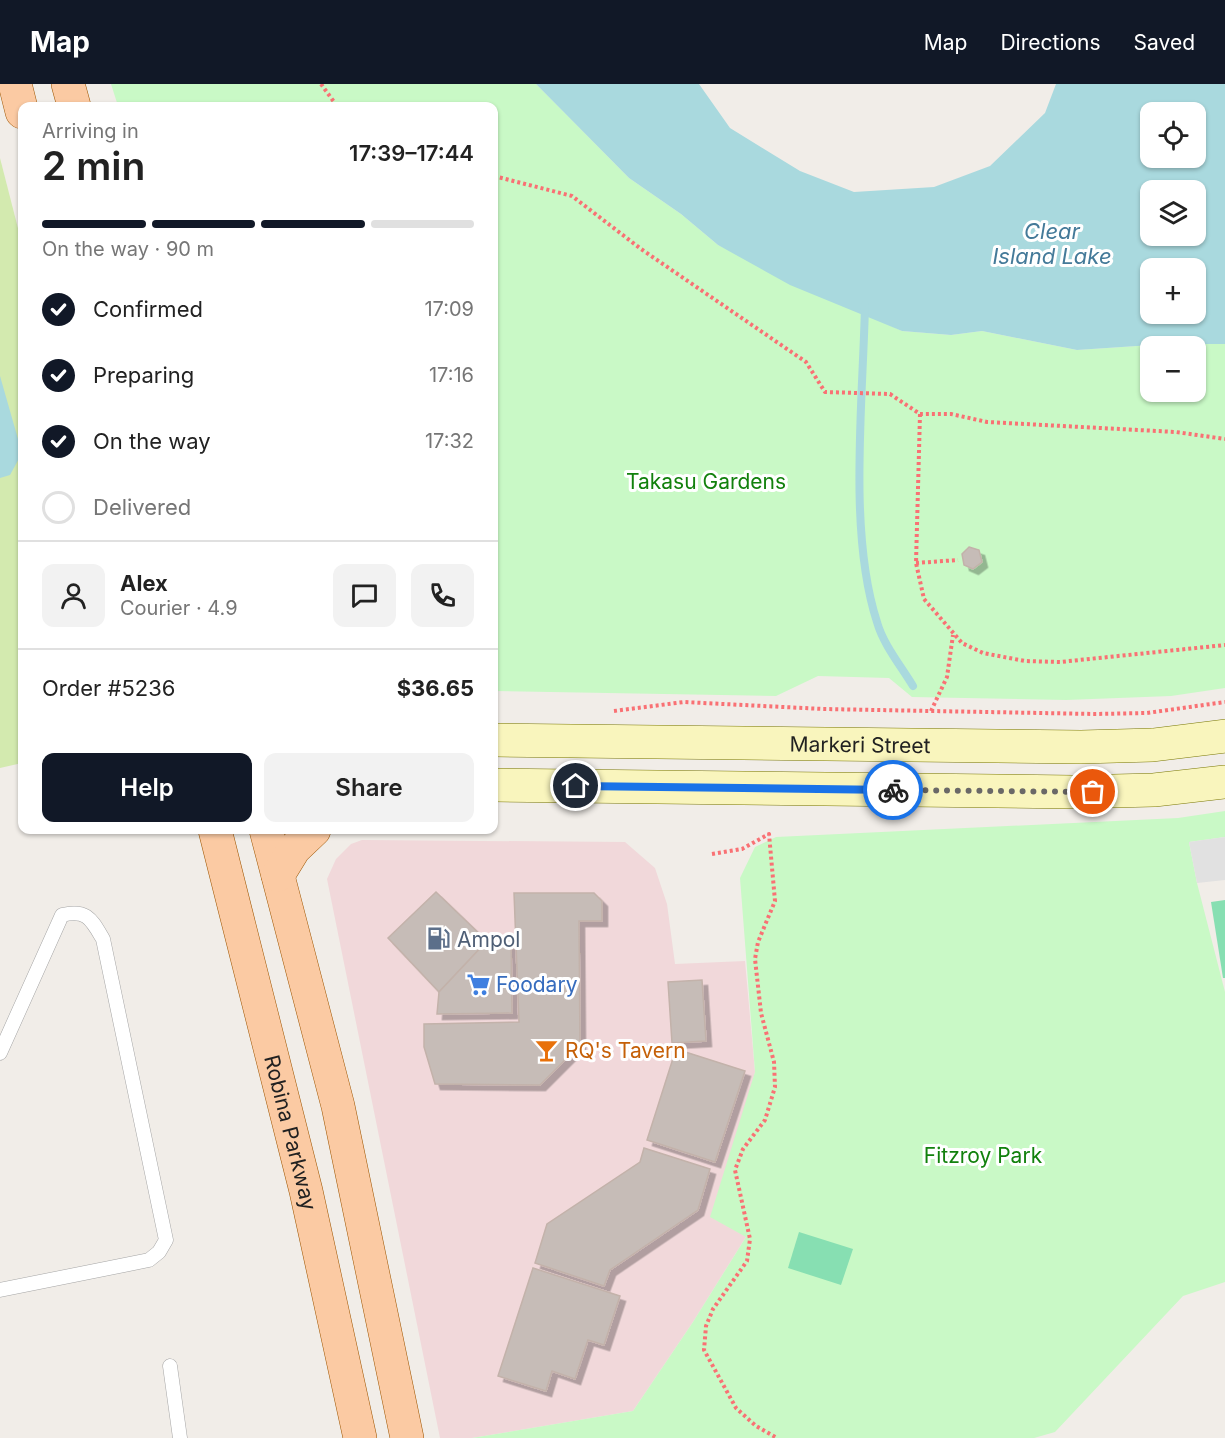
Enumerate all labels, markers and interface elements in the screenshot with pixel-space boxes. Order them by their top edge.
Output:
text: Map [30,25,90,59]
text: Map [924,30,967,55]
text: Directions [1000,30,1101,55]
text: Saved [1134,30,1195,55]
map controls [1140,102,1206,402]
button: locate [1140,102,1206,168]
text: Arriving in [42,119,139,143]
text: 17:39–17:44 [349,140,474,166]
text: 2 min [42,142,145,189]
button: layers [1140,180,1206,246]
water label: Clear Island Lake [992,218,1112,269]
text: On the way · 90 m [42,237,214,261]
button: + [1140,258,1206,324]
icon: check [42,293,75,326]
text: Confirmed [93,296,203,322]
text: 17:09 [424,297,474,321]
button: − [1140,336,1206,402]
icon: check [42,359,75,392]
text: Preparing [93,362,194,388]
text: 17:16 [429,363,474,387]
icon: check [42,425,75,458]
text: On the way [93,428,211,454]
text: 17:32 [425,429,474,453]
park label: Takasu Gardens [626,469,786,494]
text: Delivered [93,494,191,520]
button: person [42,564,105,627]
button: chat [333,564,396,627]
button: phone [411,564,474,627]
text: Alex [120,570,168,596]
text: Courier · 4.9 [120,596,238,620]
text: Order #5236 [42,675,175,701]
text: $36.65 [397,675,474,701]
street label: Markeri Street [789,731,931,758]
button: Help [42,753,252,822]
button: Share [264,753,474,822]
pin [550,760,601,811]
courier [863,760,923,820]
pin [1067,766,1118,817]
icon: home [559,769,592,802]
icon: bike [877,774,910,807]
icon: bag [1076,775,1109,808]
fuel station icon: Ampol [426,926,452,952]
place label: Ampol [457,927,520,952]
supermarket icon: Foodary [465,971,491,997]
place label: Foodary [496,972,578,997]
bar icon: RQ's Tavern [534,1037,560,1063]
place label: RQ's Tavern [565,1038,686,1063]
street label: Robina Parkway [260,1052,322,1213]
park label: Fitzroy Park [924,1143,1043,1168]

